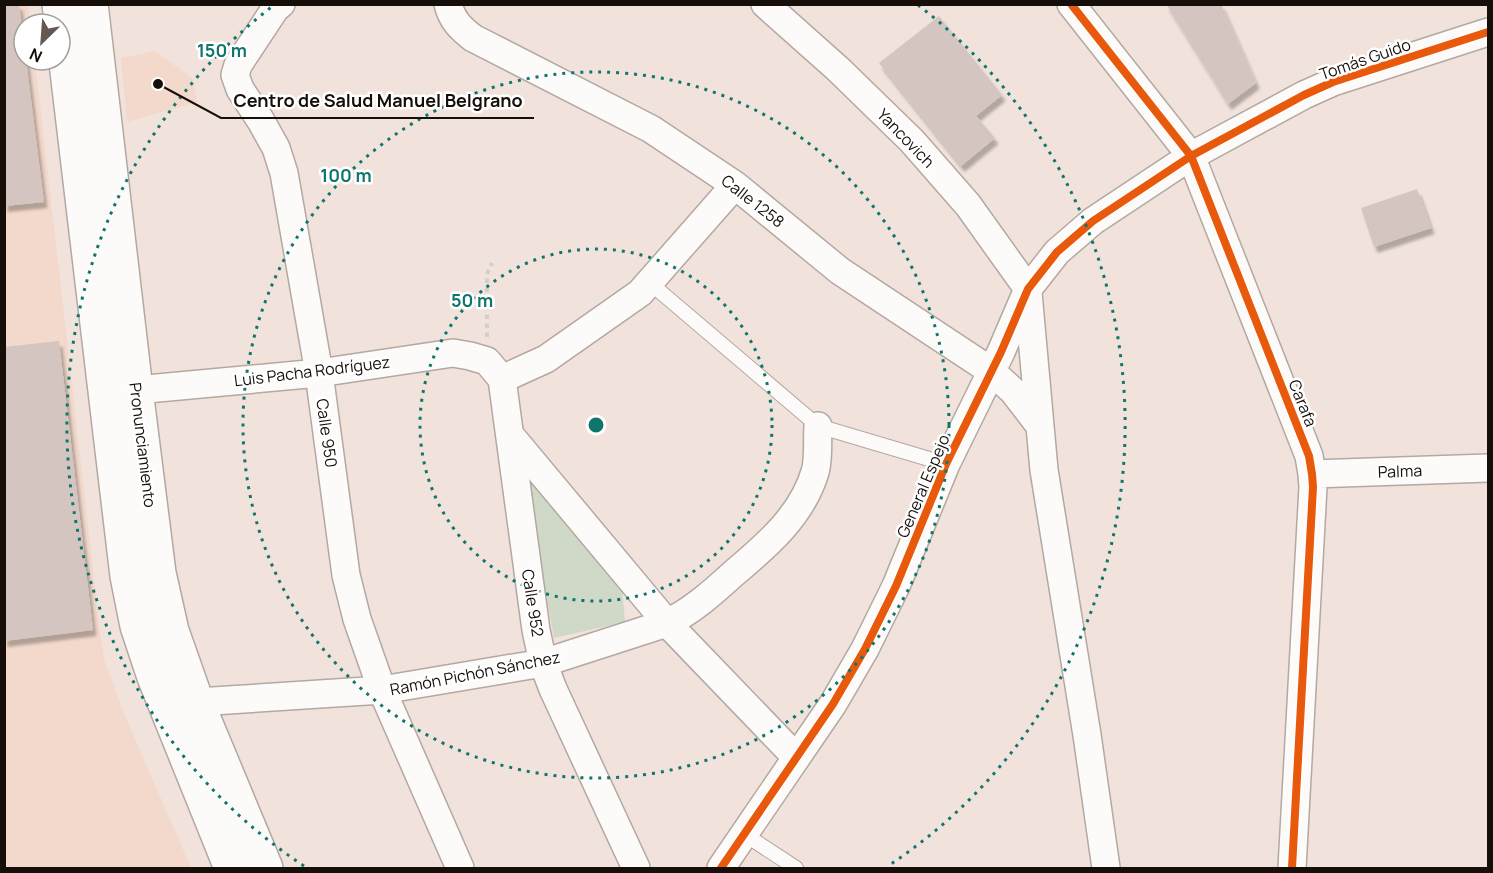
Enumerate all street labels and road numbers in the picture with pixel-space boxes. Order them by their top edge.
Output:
street label: Tomás Guido [1316,33,1414,85]
street label: Yancovich [872,104,940,172]
street label: Calle 1258 [717,169,789,233]
street label: Luis Pacha Rodríguez [233,351,391,391]
street label: Carafa [1284,376,1322,430]
street label: Pronunciamiento [124,381,162,509]
street label: Calle 950 [311,397,343,469]
street label: General Espejo [891,431,955,541]
street label: Palma [1377,459,1423,483]
street label: Calle 952 [517,568,549,638]
street label: Ramón Pichón Sánchez [388,646,562,700]

